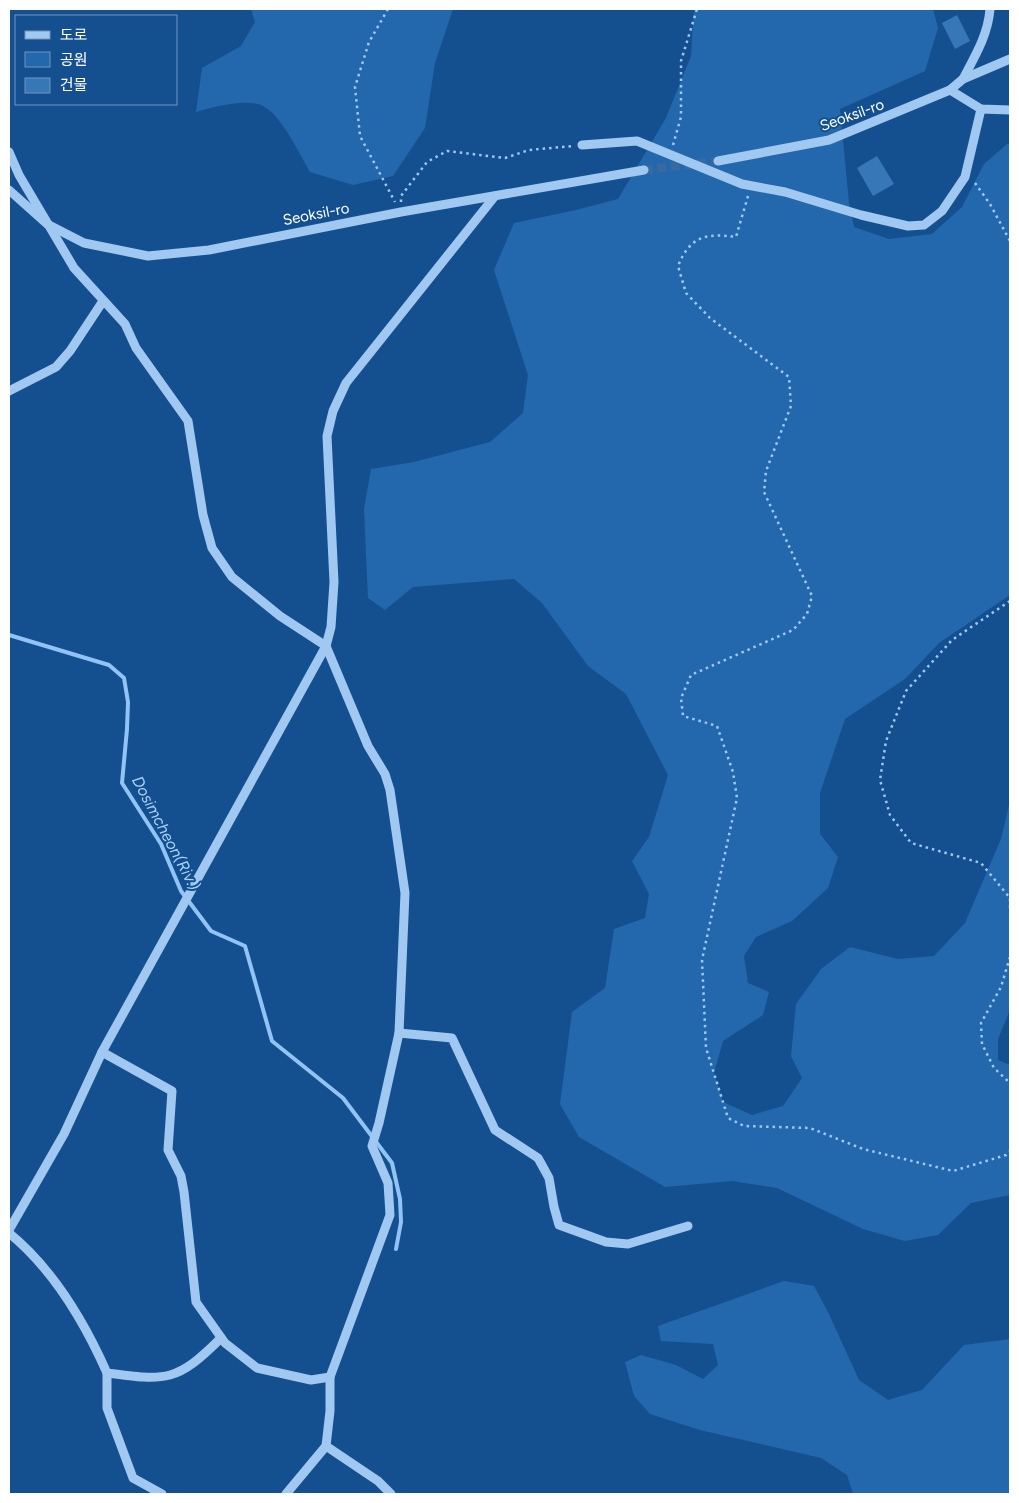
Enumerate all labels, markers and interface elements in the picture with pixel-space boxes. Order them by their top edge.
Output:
legend [15,15,178,105]
text: 도로 [60,26,88,44]
text: 공원 [60,51,88,69]
text: 건물 [60,76,88,94]
street label: Seoksil-ro [817,95,887,135]
street label: Seoksil-ro [281,199,351,229]
water label: Dosimcheon(Riv.) [128,773,204,894]

